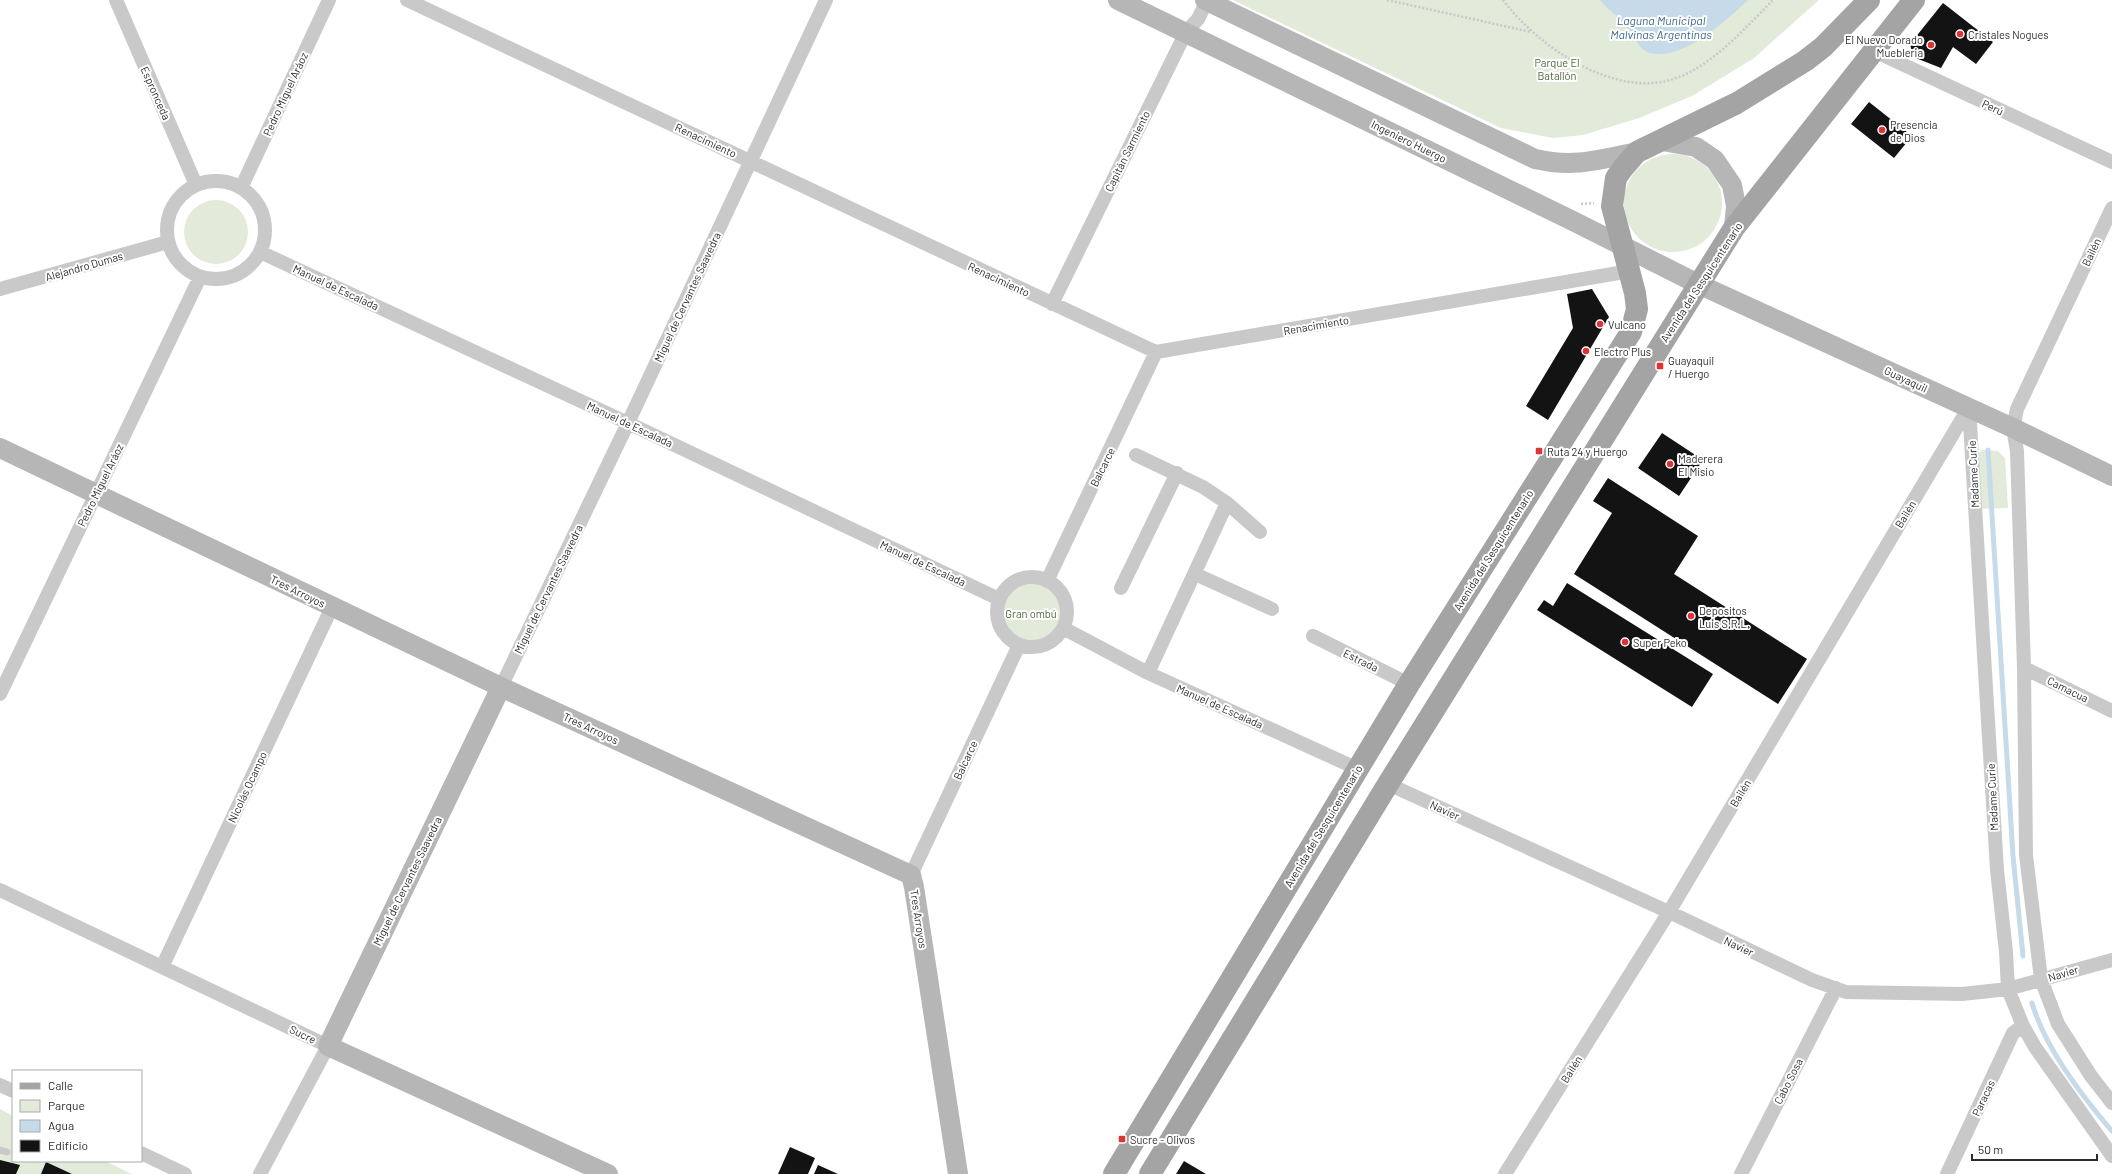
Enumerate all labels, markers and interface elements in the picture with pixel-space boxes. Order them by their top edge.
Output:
water label: Laguna Municipal Malvinas Argentinas [1610,13,1712,41]
place label: Cristales Nogues [1968,28,2048,41]
marker: Cristales Nogues [1955,29,1965,39]
place label: El Nuevo Dorado Muebleria [1845,33,1923,59]
marker: El Nuevo Dorado Muebleria [1926,40,1936,50]
street label: Pedro Miguel Aráoz [260,50,310,138]
park label: Parque El Batallón [1534,56,1580,82]
street label: Espronceda [138,64,174,122]
street label: Perú [1980,96,2006,118]
street label: Capitán Sarmiento [1102,108,1152,194]
street label: Ingeniero Huergo [1369,117,1449,165]
place label: Presencia de Dios [1890,118,1937,144]
street label: Renacimiento [673,120,739,160]
marker: Presencia de Dios [1877,125,1887,135]
street label: Avenida del Sesquicentenario [1657,220,1745,344]
street label: Miguel de Cervantes Saavedra [651,230,723,364]
street label: Bailén [2079,236,2103,268]
street label: Alejandro Dumas [44,249,124,283]
street label: Renacimiento [966,259,1032,299]
street label: Manuel de Escalada [291,261,381,313]
street label: Renacimiento [1282,313,1350,337]
place label: Vulcano [1608,318,1646,331]
marker: Vulcano [1595,319,1605,329]
place label: Electro Plus [1594,345,1651,358]
marker: Electro Plus [1581,346,1591,356]
place label: Guayaquil / Huergo [1668,354,1714,380]
marker: Guayaquil / Huergo [1655,361,1665,371]
street label: Guayaquil [1882,363,1930,395]
street label: Manuel de Escalada [585,398,675,450]
street label: Madame Curie [1965,440,1981,508]
street label: Pedro Miguel Aráoz [74,441,126,528]
street label: Balcarce [1087,445,1117,489]
place label: Ruta 24 y Huergo [1547,445,1628,458]
marker: Ruta 24 y Huergo [1534,446,1544,456]
place label: Maderera El Misio [1678,452,1723,478]
marker: Maderera El Misio [1665,459,1675,469]
street label: Avenida del Sesquicentenario [1450,487,1536,613]
street label: Bailén [1892,498,1918,530]
street label: Miguel de Cervantes Saavedra [511,522,585,656]
street label: Manuel de Escalada [878,537,968,589]
street label: Tres Arroyos [268,572,328,610]
place label: Depositos Luis S.R.L. [1699,604,1750,630]
park label: Gran ombú [1005,607,1057,620]
marker: Depositos Luis S.R.L. [1686,611,1696,621]
place label: Super Peko [1633,636,1687,649]
marker: Super Peko [1620,637,1630,647]
street label: Estrada [1341,646,1381,674]
street label: Camacua [2045,673,2091,705]
street label: Manuel de Escalada [1175,681,1265,731]
street label: Tres Arroyos [561,710,621,746]
street label: Balcarce [950,738,980,782]
street label: Nicolás Ocampo [225,749,269,825]
street label: Avenida del Sesquicentenario [1281,763,1365,889]
street label: Madame Curie [1984,763,2000,831]
street label: Bailén [1727,777,1753,809]
street label: Navier [1428,798,1462,822]
street label: Miguel de Cervantes Saavedra [370,814,444,948]
street label: Tres Arroyos [908,889,930,949]
street label: Navier [1722,934,1756,958]
street label: Navier [2046,962,2080,984]
street label: Sucre [288,1022,318,1046]
street label: Bailén [1558,1053,1584,1085]
street label: Cabo Sosa [1771,1056,1805,1106]
legend [12,1070,142,1162]
text: Calle [48,1078,73,1092]
street label: Paracas [1969,1078,1997,1118]
text: Parque [48,1098,85,1112]
text: Agua [48,1118,74,1132]
place label: Sucre - Olivos [1130,1133,1195,1146]
marker: Sucre - Olivos [1117,1134,1127,1144]
scale bar [1972,1136,2097,1162]
text: Edificio [48,1138,88,1152]
text: 50 m [1978,1142,2003,1156]

